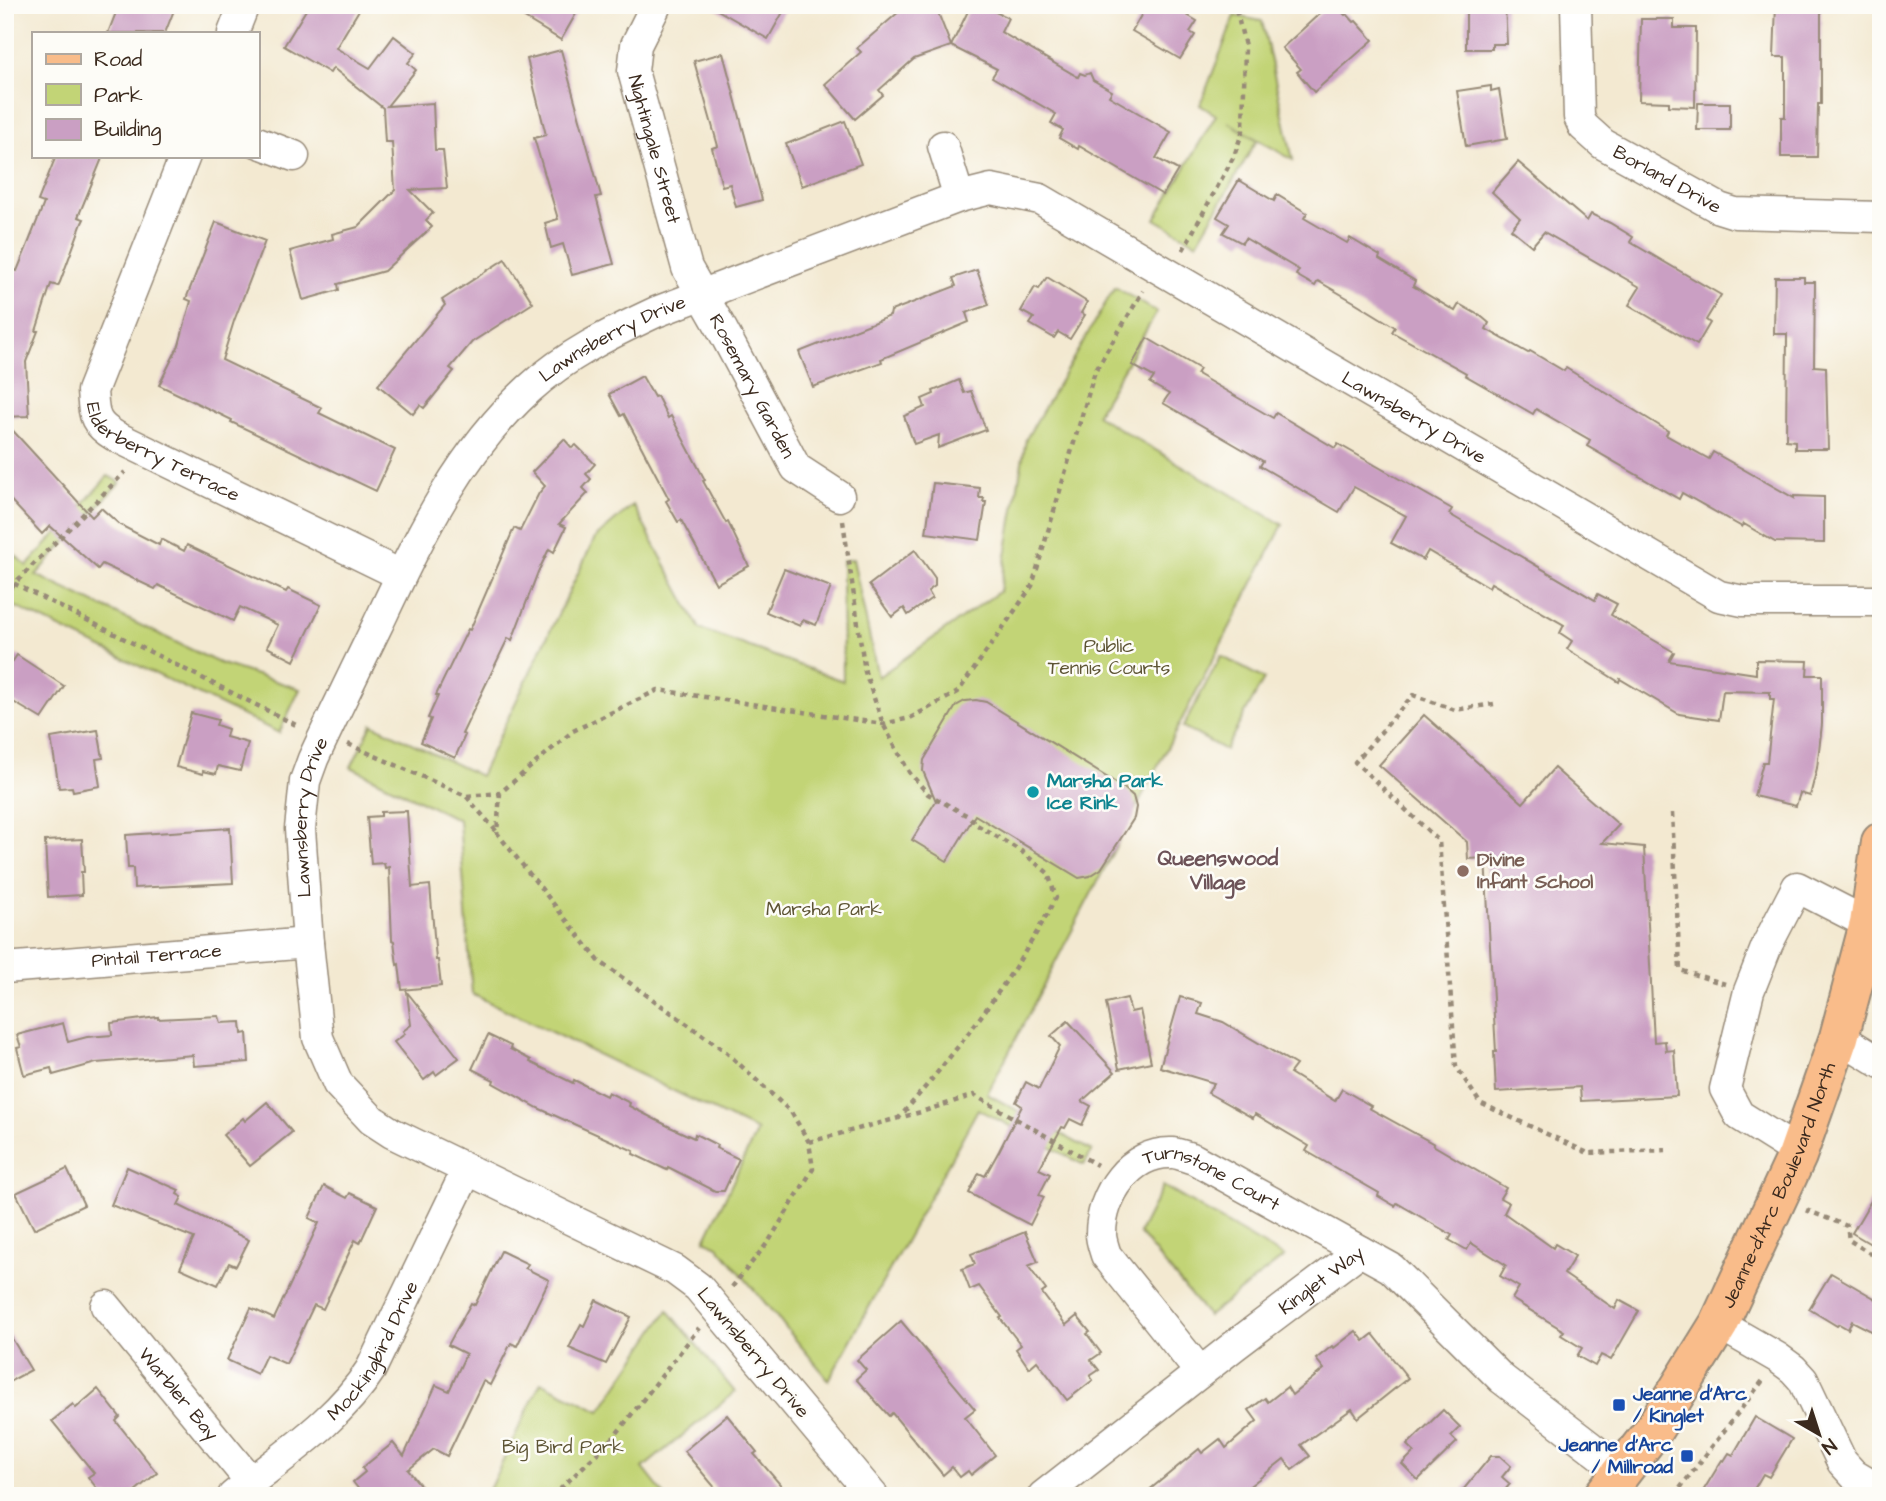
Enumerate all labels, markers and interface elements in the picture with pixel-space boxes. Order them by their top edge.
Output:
legend [32,32,259,158]
text: Road [94,45,142,74]
street label: Nightingale Street [621,72,688,227]
text: Park [94,81,143,110]
text: Building [94,115,162,146]
street label: Borland Drive [1608,139,1726,220]
street label: Lawnsberry Drive [533,288,690,389]
street label: Rosemary Garden [703,309,802,463]
street label: Lawnsberry Drive [1337,365,1491,470]
street label: Elderberry Terrace [79,401,244,508]
park label: Public Tennis Courts [1048,633,1170,682]
street label: Lawnsberry Drive [287,733,335,898]
place label: Marsha Park Ice Rink [1047,768,1163,817]
marker: Marsha Park Ice Rink [1025,784,1041,800]
district label: Queenswood Village [1158,844,1279,899]
place label: Divine Infant School [1477,847,1593,896]
marker: Divine Infant School [1455,863,1471,879]
park label: Marsha Park [766,896,882,923]
street label: Pintail Terrace [90,937,223,974]
street label: Jeanne-d'Arc Boulevard North [1715,1058,1843,1313]
street label: Turnstone Court [1138,1139,1285,1218]
street label: Kinglet Way [1273,1239,1370,1321]
street label: Mockingbird Drive [321,1276,425,1427]
street label: Lawnsberry Drive [690,1282,816,1425]
street label: Warbler Bay [132,1342,225,1448]
place label: Jeanne d'Arc / Kinglet [1632,1381,1747,1431]
marker: Jeanne d'Arc / Kinglet [1611,1397,1627,1413]
north arrow [1784,1400,1854,1470]
place label: Jeanne d'Arc / Millroad [1558,1432,1673,1481]
text: N [1816,1432,1842,1460]
park label: Big Bird Park [502,1434,624,1462]
marker: Jeanne d'Arc / Millroad [1679,1448,1695,1464]

